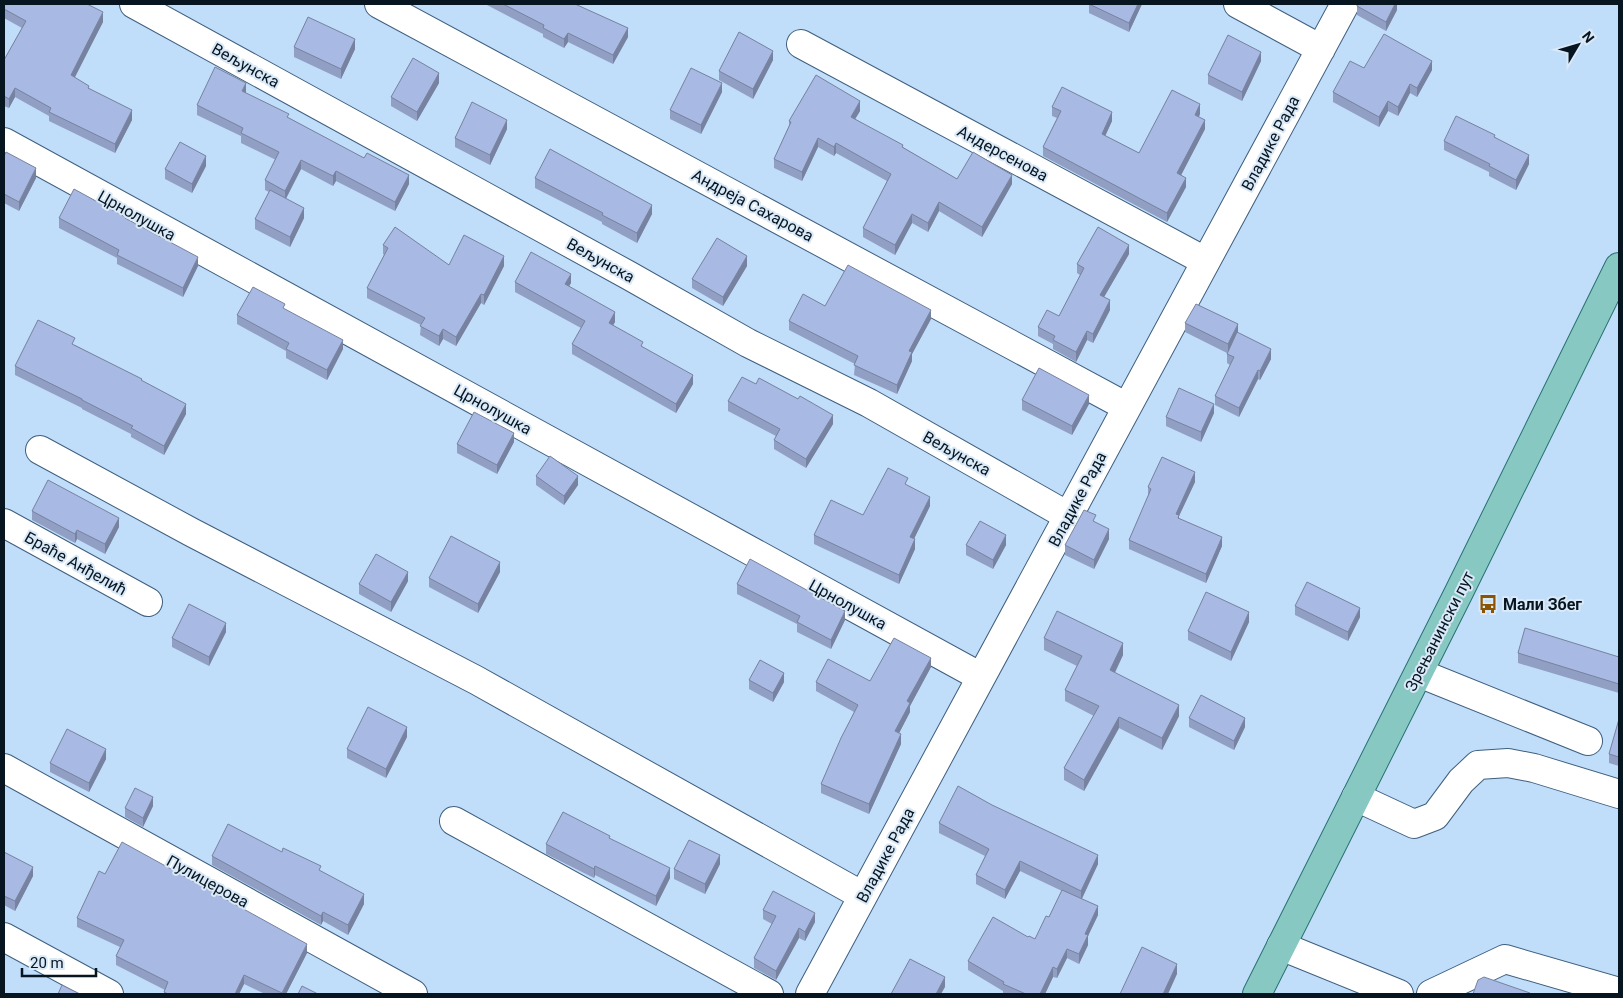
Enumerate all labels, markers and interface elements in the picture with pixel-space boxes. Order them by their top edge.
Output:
north arrow [1553,20,1603,70]
text: N [1579,28,1598,46]
street label: Вељунска [209,39,283,92]
street label: Владике Рада [1237,92,1303,194]
street label: Андерсенова [954,122,1051,185]
street label: Андреја Сахарова [689,165,817,246]
street label: Црнолушка [95,186,179,245]
street label: Вељунска [564,234,638,287]
street label: Црнолушка [451,380,535,439]
street label: Вељунска [920,427,994,480]
street label: Владике Рада [1044,448,1110,550]
street label: Браће Анђелић [21,528,130,599]
street label: Зрењанински пут [1401,568,1478,694]
street label: Црнолушка [806,575,890,634]
bus stop icon: Мали Збег [1477,593,1499,615]
place label: Мали Збег [1503,595,1582,614]
street label: Владике Рада [852,804,918,906]
street label: Пулицерова [163,851,252,912]
scale bar [22,946,96,978]
text: 20 m [30,954,64,972]

